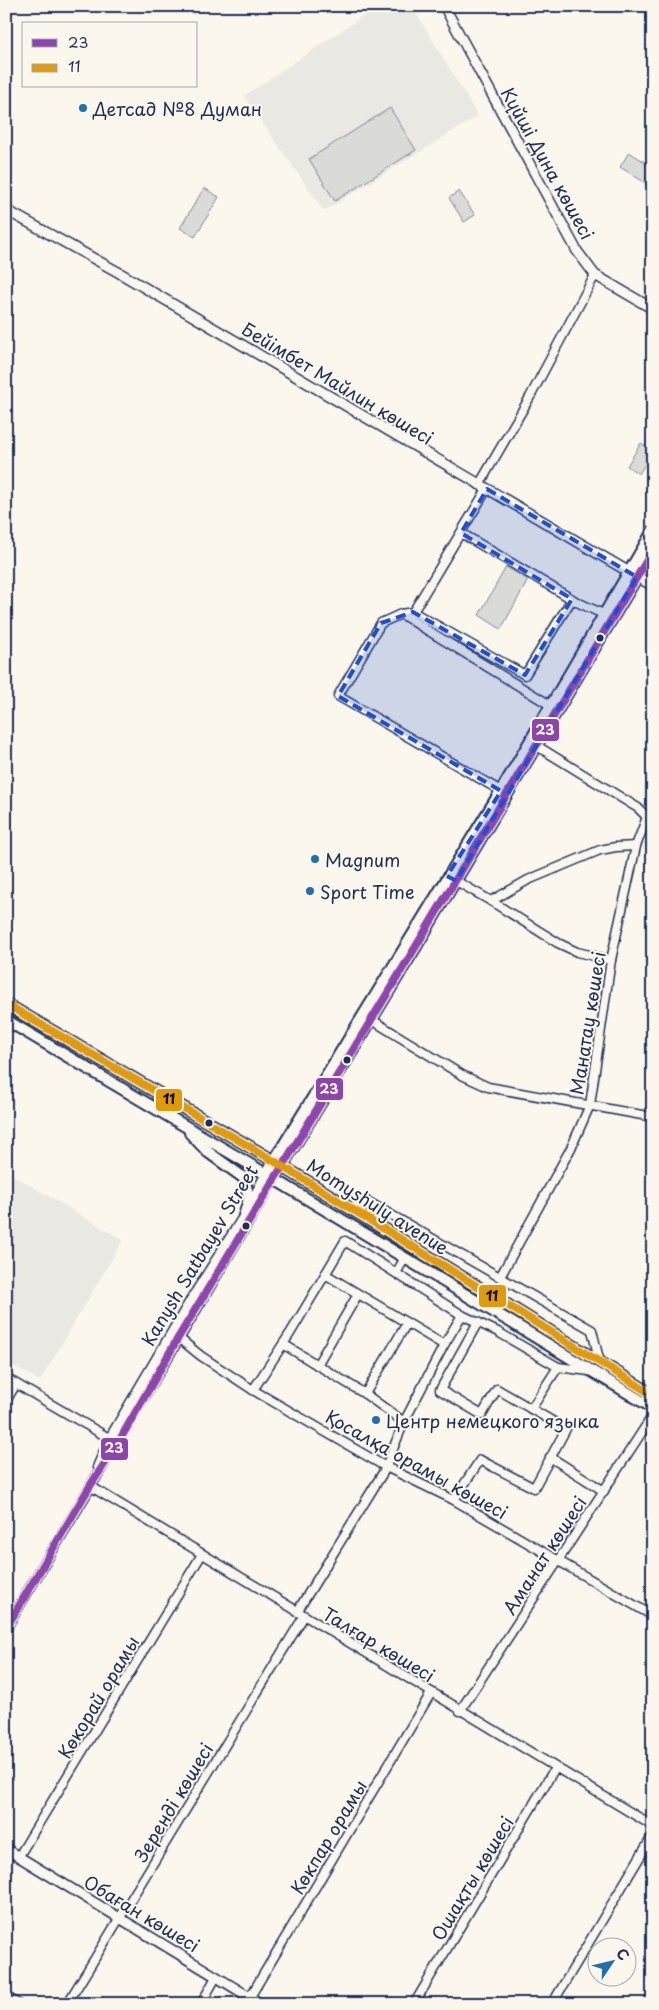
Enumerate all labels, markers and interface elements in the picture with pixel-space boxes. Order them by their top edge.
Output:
legend [22,22,198,88]
text: 23 [68,30,88,53]
text: 11 [68,54,81,77]
street label: Күйші Дина көшесі [495,82,601,244]
place label: Детсад №8 Думан [92,95,262,122]
marker: Детсад №8 Думан [77,102,89,114]
street label: Бейімбет Майлин көшесі [237,315,439,451]
unlabelled marker [595,633,605,643]
line badge: 23 [531,718,560,742]
text: 23 [536,719,554,740]
place label: Magnum [325,846,400,873]
marker: Magnum [309,853,321,865]
place label: Sport Time [320,878,415,905]
marker: Sport Time [304,885,316,897]
street label: Манатау көшесі [562,949,612,1097]
unlabelled marker [342,1055,352,1065]
line badge: 23 [315,1077,344,1101]
text: 23 [320,1078,338,1099]
line badge: 11 [155,1088,183,1112]
text: 11 [163,1088,175,1109]
unlabelled marker [204,1118,214,1128]
street label: Momyshuly avenue [302,1151,454,1261]
street label: Kanysh Satbayev Street [134,1159,264,1351]
unlabelled marker [241,1221,251,1231]
line badge: 11 [478,1284,507,1308]
text: 11 [486,1285,498,1306]
street label: Қосалқа орамы көшесі [321,1403,513,1525]
place label: Центр немецкого языка [386,1407,600,1434]
marker: Центр немецкого языка [370,1414,382,1426]
line badge: 23 [100,1437,129,1461]
text: 23 [105,1437,123,1458]
street label: Аманат көшесі [495,1490,593,1620]
street label: Талғар көшесі [318,1600,440,1688]
street label: Көкорай орамы [51,1631,145,1763]
street label: Зеренді көшесі [126,1737,219,1868]
street label: Көкпар орамы [283,1775,373,1899]
street label: Ошақты көшесі [424,1811,520,1945]
street label: Обаған көшесі [79,1868,205,1958]
north arrow [586,1938,636,1988]
text: С [611,1944,635,1965]

